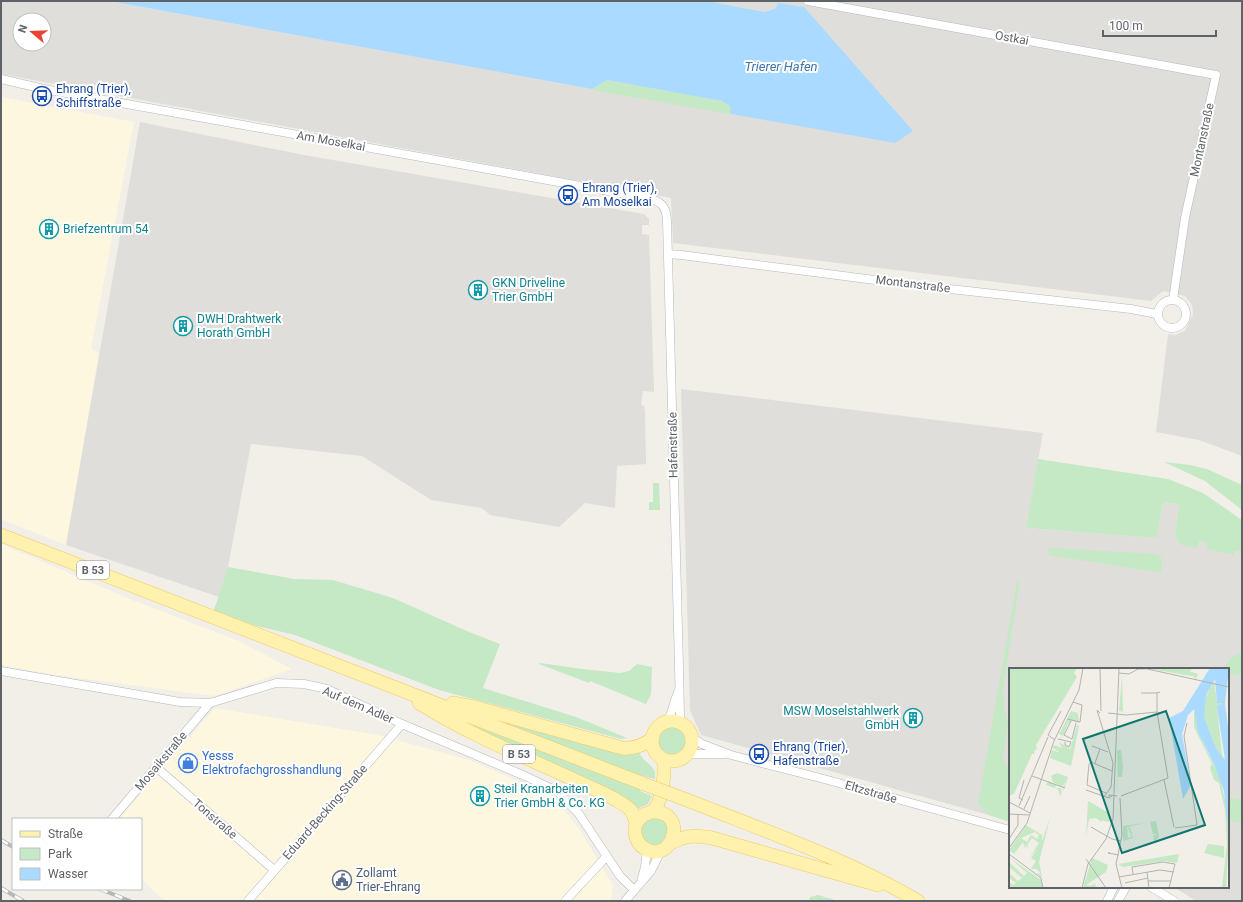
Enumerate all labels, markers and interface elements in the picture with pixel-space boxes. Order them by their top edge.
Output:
north arrow [12,12,52,52]
scale bar [1103,12,1216,38]
text: 100 m [1109,19,1143,33]
text: N [16,23,31,35]
street label: Ostkai [994,28,1030,48]
water label: Trierer Hafen [744,59,818,74]
place label: Ehrang (Trier), Schiffstraße [56,82,131,110]
bus stop icon: Ehrang (Trier), Schiffstraße [31,85,53,107]
street label: Montanstraße [1187,102,1217,178]
street label: Am Moselkai [295,128,367,154]
place label: Ehrang (Trier), Am Moselkai [582,181,657,209]
bus stop icon: Ehrang (Trier), Am Moselkai [557,184,579,206]
building icon: Briefzentrum 54 [38,218,60,240]
place label: Briefzentrum 54 [63,222,149,236]
street label: Montanstraße [875,272,951,296]
place label: GKN Driveline Trier GmbH [492,276,565,304]
building icon: GKN Driveline Trier GmbH [467,279,489,301]
place label: DWH Drahtwerk Horath GmbH [197,312,282,340]
building icon: DWH Drahtwerk Horath GmbH [172,315,194,337]
street label: Hafenstraße [665,412,681,478]
road number: B 53 [77,561,109,579]
inset map [1009,668,1229,888]
street label: Auf dem Adler [320,684,396,726]
place label: MSW Moselstahlwerk GmbH [783,704,900,732]
building icon: MSW Moselstahlwerk GmbH [902,707,924,729]
street label: Mosaikstraße [132,729,190,793]
place label: Ehrang (Trier), Hafenstraße [773,740,848,768]
bus stop icon: Ehrang (Trier), Hafenstraße [748,743,770,765]
road number: B 53 [503,745,535,763]
place label: Yesss Elektrofachgrosshandlung [202,749,342,777]
shop icon: Yesss Elektrofachgrosshandlung [177,752,199,774]
street label: Eduard-Becking-Straße [280,762,370,862]
street label: Eltzstraße [843,778,899,806]
place label: Steil Kranarbeiten Trier GmbH & Co. KG [494,782,605,810]
building icon: Steil Kranarbeiten Trier GmbH & Co. KG [469,785,491,807]
street label: Tonstraße [190,796,240,842]
legend [12,818,142,890]
text: Straße [48,827,83,841]
text: Park [48,847,73,861]
place label: Zollamt Trier-Ehrang [356,866,421,894]
text: Wasser [48,867,88,881]
public building icon: Zollamt Trier-Ehrang [331,869,353,891]

